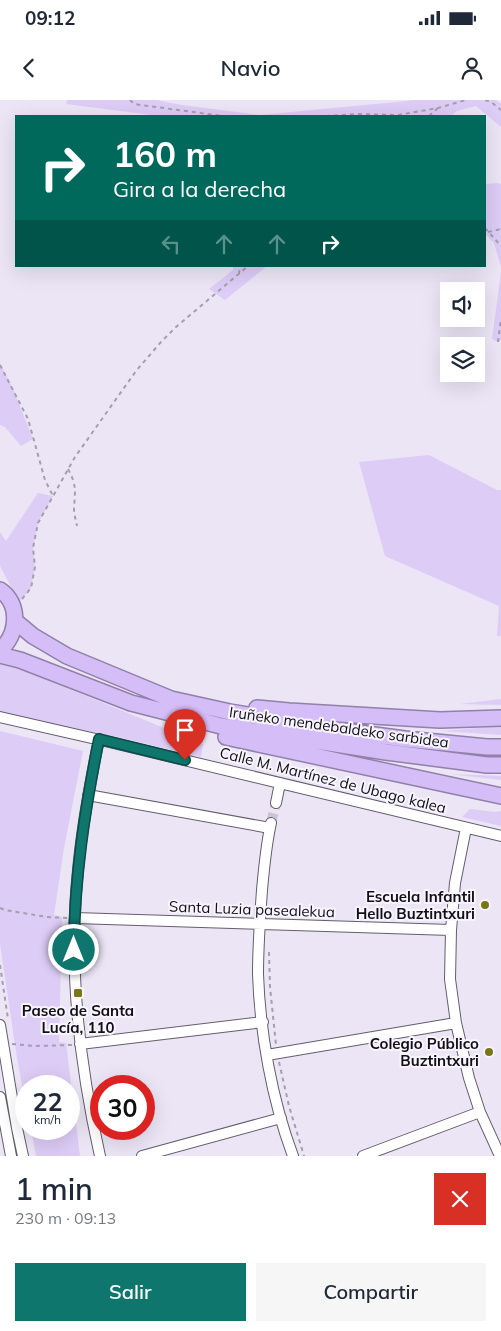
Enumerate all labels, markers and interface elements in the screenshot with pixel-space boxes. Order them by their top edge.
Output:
text: 09:12 [25,6,75,30]
icon: back [15,54,43,82]
text: Navio [221,54,280,82]
icon: person [458,54,486,82]
text: 160 m [113,132,217,176]
icon: right [30,135,95,200]
text: Gira a la derecha [113,175,286,203]
icon: left [157,230,185,258]
icon: ahead [210,230,238,258]
icon: ahead [263,230,291,258]
icon: right [316,230,344,258]
map controls [440,282,485,382]
button: sound [440,282,485,327]
button: layers [440,337,485,382]
street label: Iruñeko mendebaldeko sarbidea [228,702,450,752]
pin [164,709,206,760]
icon: arrive [171,716,199,744]
street label: Calle M. Martínez de Ubago kalea [218,743,448,817]
place label: Escuela Infantil Hello Buztintxuri [356,887,475,923]
street label: Santa Luzia pasealekua [169,897,335,921]
marker: Escuela Infantil Hello Buztintxuri [479,899,491,911]
position arrow [47,923,99,975]
marker: Paseo de Santa Lucía, 110 [72,987,84,999]
place label: Paseo de Santa Lucía, 110 [22,1001,134,1037]
place label: Colegio Público Buztintxuri [370,1034,479,1070]
marker: Colegio Público Buztintxuri [483,1046,495,1058]
speed limit sign: 30 [90,1075,155,1140]
text: 22 [32,1086,63,1117]
text: km/h [34,1112,61,1127]
text: 1 min [15,1170,93,1208]
button: close [434,1173,486,1225]
text: 230 m · 09:13 [15,1208,116,1228]
button: Salir [15,1263,246,1321]
button: Compartir [256,1263,486,1321]

